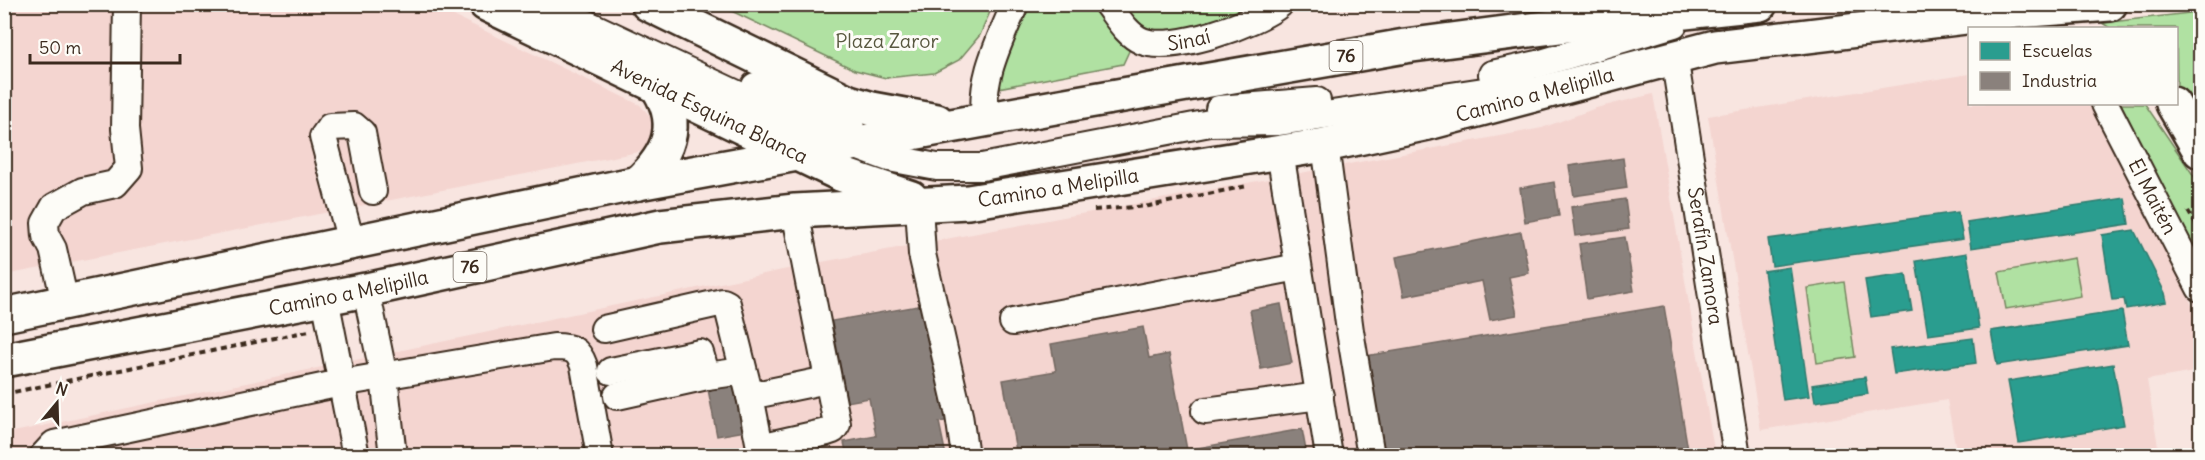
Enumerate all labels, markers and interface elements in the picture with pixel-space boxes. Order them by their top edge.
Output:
street label: Sinaí [1166,23,1213,56]
scale bar [30,27,180,65]
legend [1968,27,2178,105]
park label: Plaza Zaror [835,28,939,53]
text: 50 m [39,36,81,59]
text: Escuelas [2022,39,2093,62]
road number: 76 [1330,41,1362,71]
street label: Avenida Esquina Blanca [607,53,812,169]
street label: Camino a Melipilla [1453,61,1616,127]
text: Industria [2022,69,2097,92]
street label: El Maitén [2123,154,2183,238]
street label: Camino a Melipilla [976,162,1140,212]
street label: Serafín Zamora [1683,185,1729,327]
road number: 76 [454,252,486,282]
street label: Camino a Melipilla [266,264,431,321]
north arrow [27,373,87,433]
text: N [53,378,70,400]

